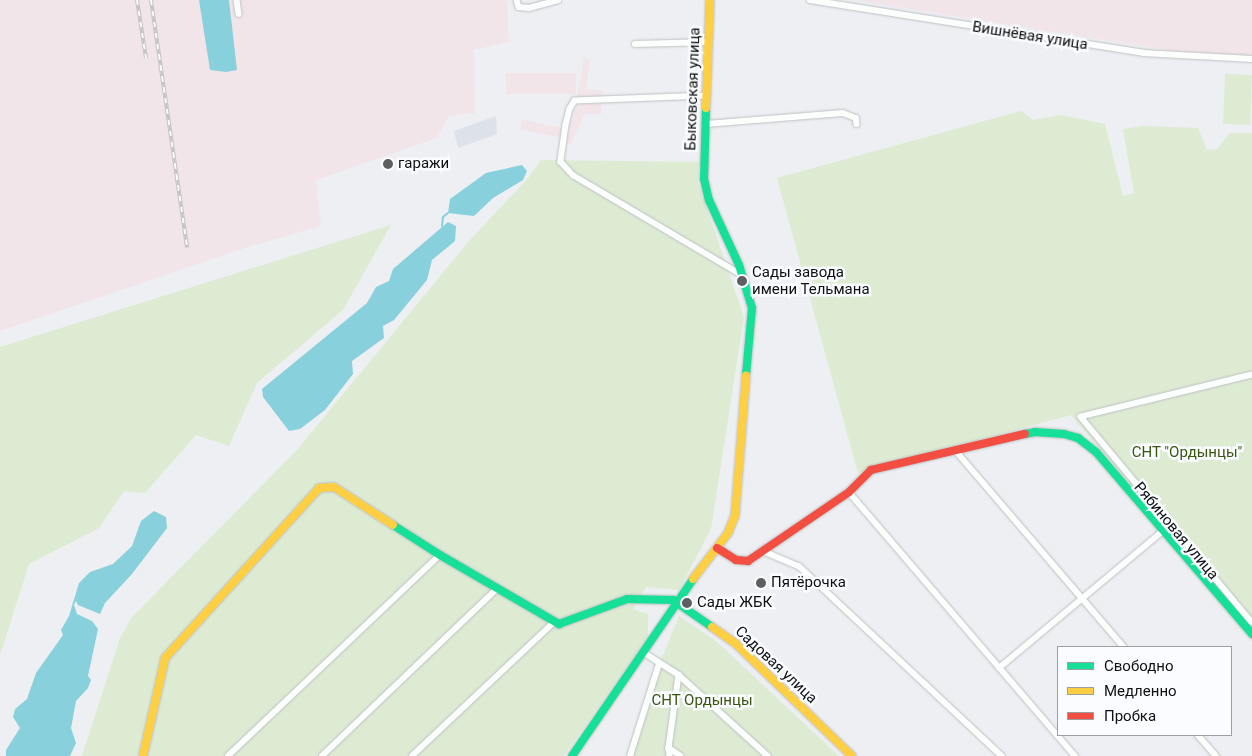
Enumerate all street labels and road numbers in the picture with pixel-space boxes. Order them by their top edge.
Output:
street label: Вишнёвая улица [971,18,1089,54]
street label: Быковская улица [682,27,704,151]
street label: Рябиновая улица [1130,479,1222,583]
street label: Садовая улица [731,622,821,708]

